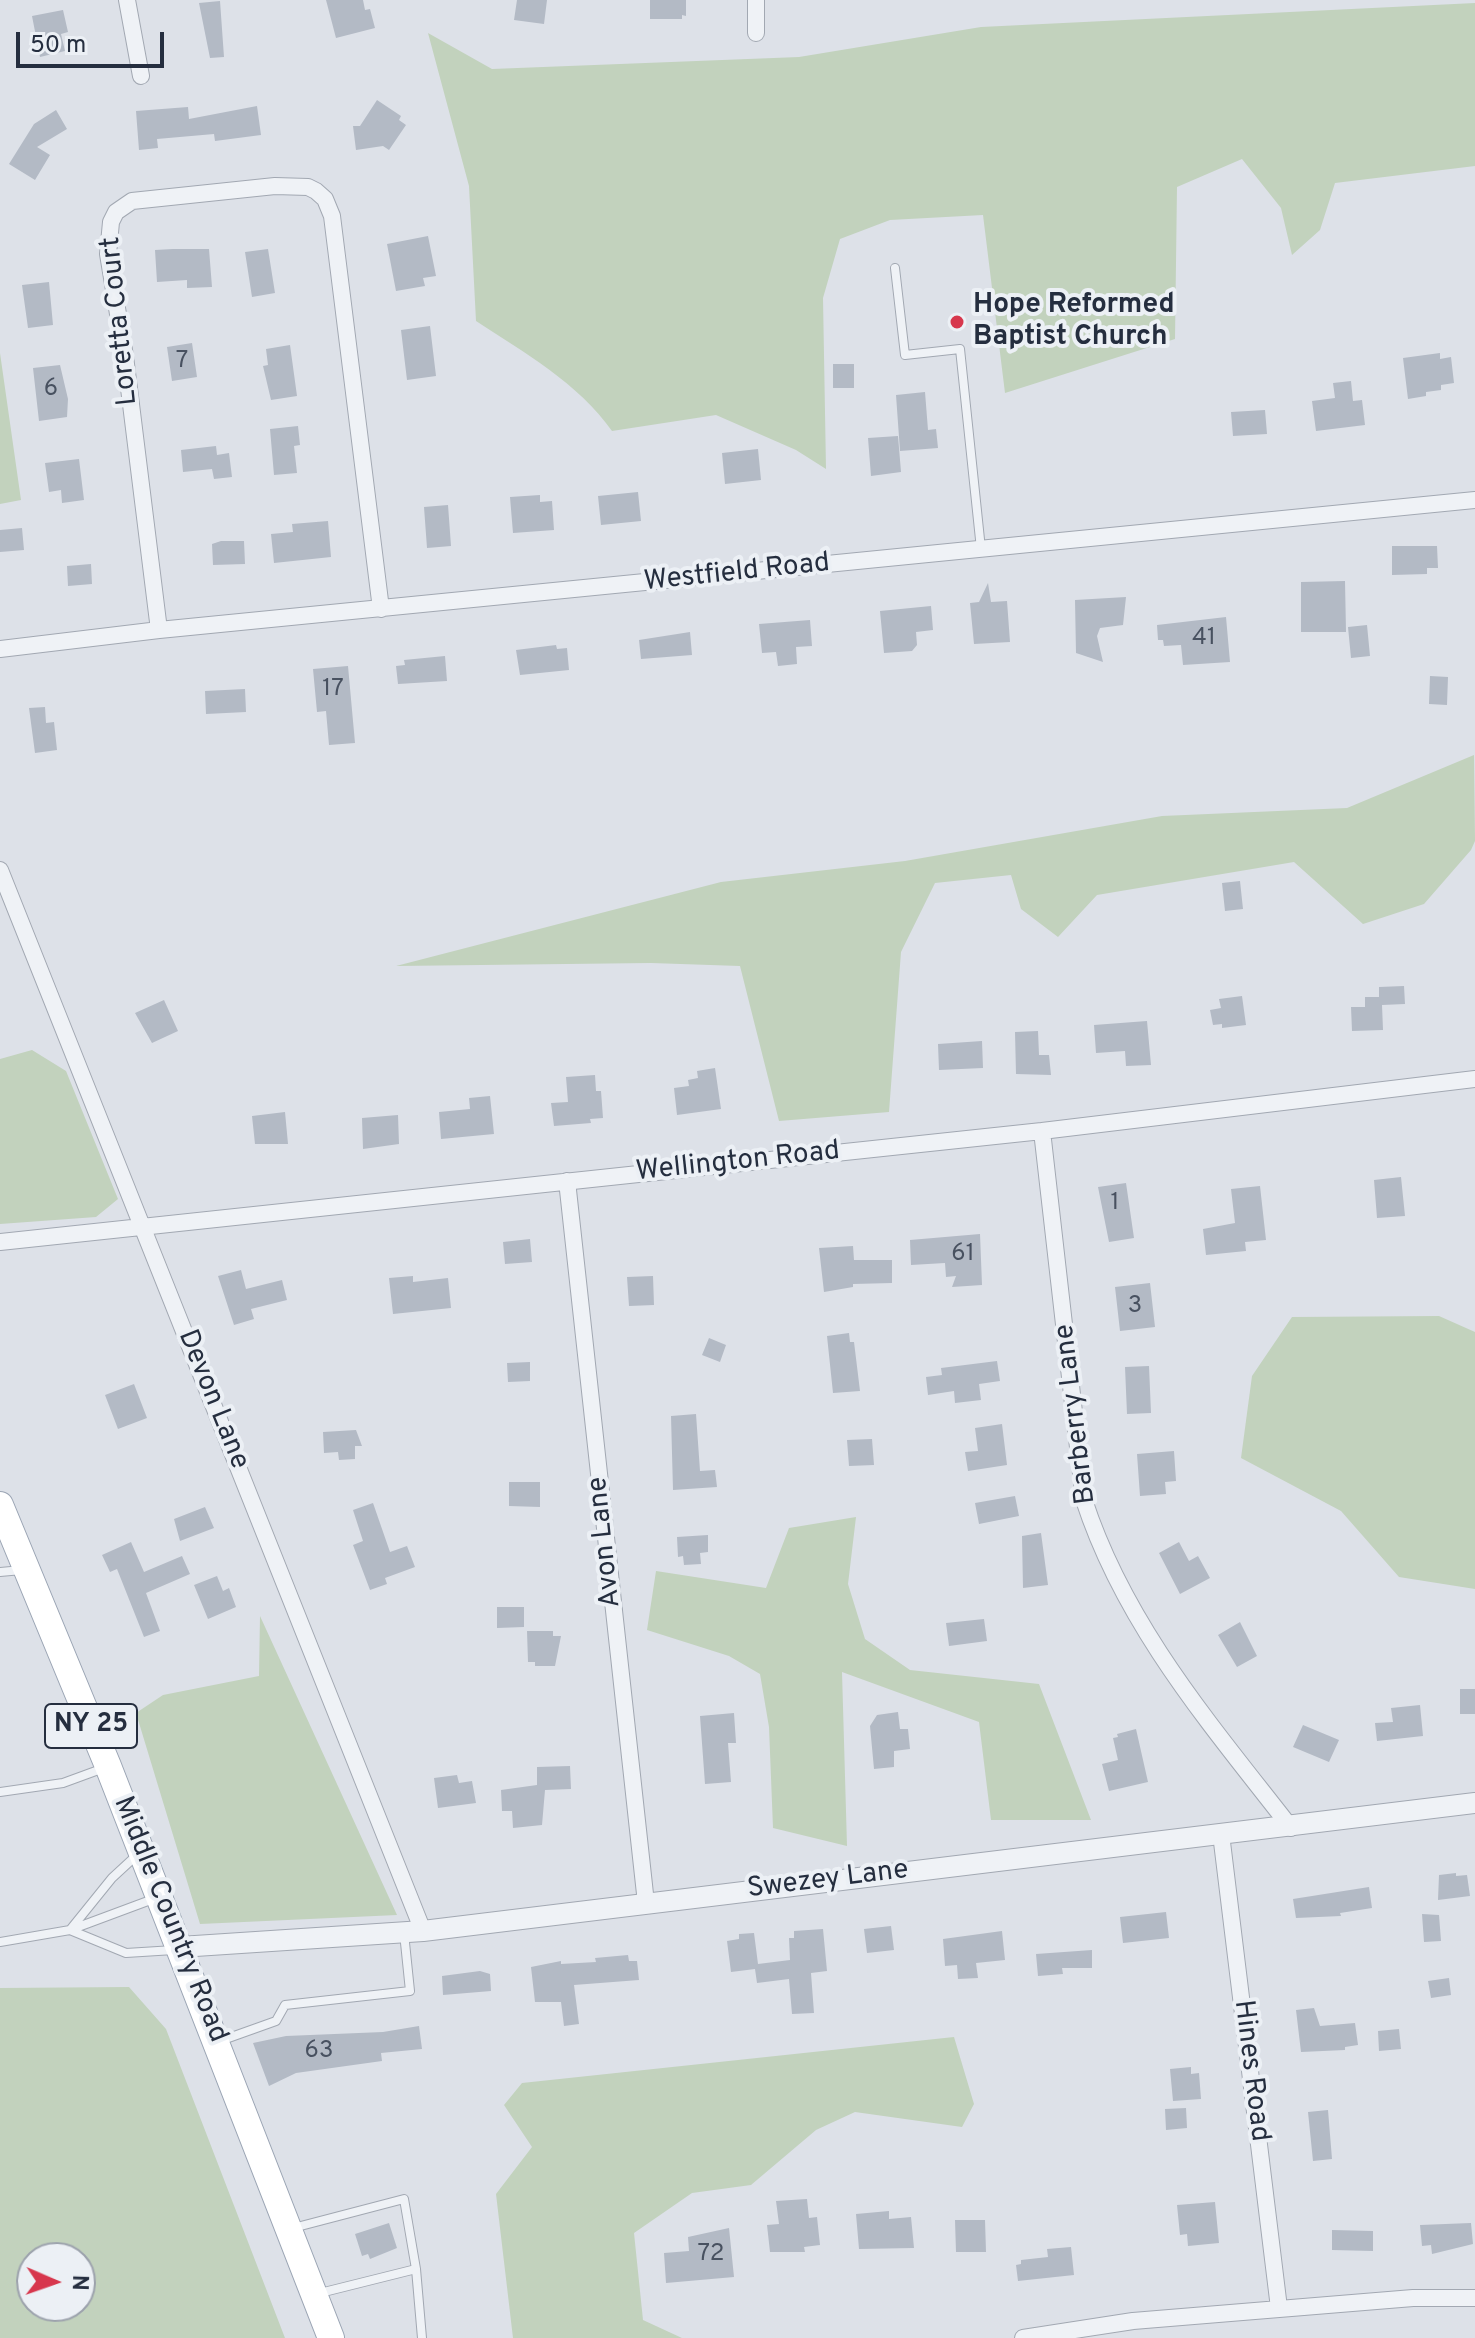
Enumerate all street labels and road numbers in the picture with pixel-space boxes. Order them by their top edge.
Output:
street label: Loretta Court [95,235,147,407]
street label: Westfield Road [642,548,832,600]
street label: Wellington Road [634,1136,842,1190]
street label: Barberry Lane [1049,1322,1105,1506]
street label: Devon Lane [169,1325,255,1475]
street label: Avon Lane [582,1475,630,1609]
road number: NY 25 [45,1704,137,1748]
street label: Middle Country Road [104,1792,234,2048]
street label: Swezey Lane [746,1854,910,1908]
street label: Hines Road [1225,1998,1275,2144]

